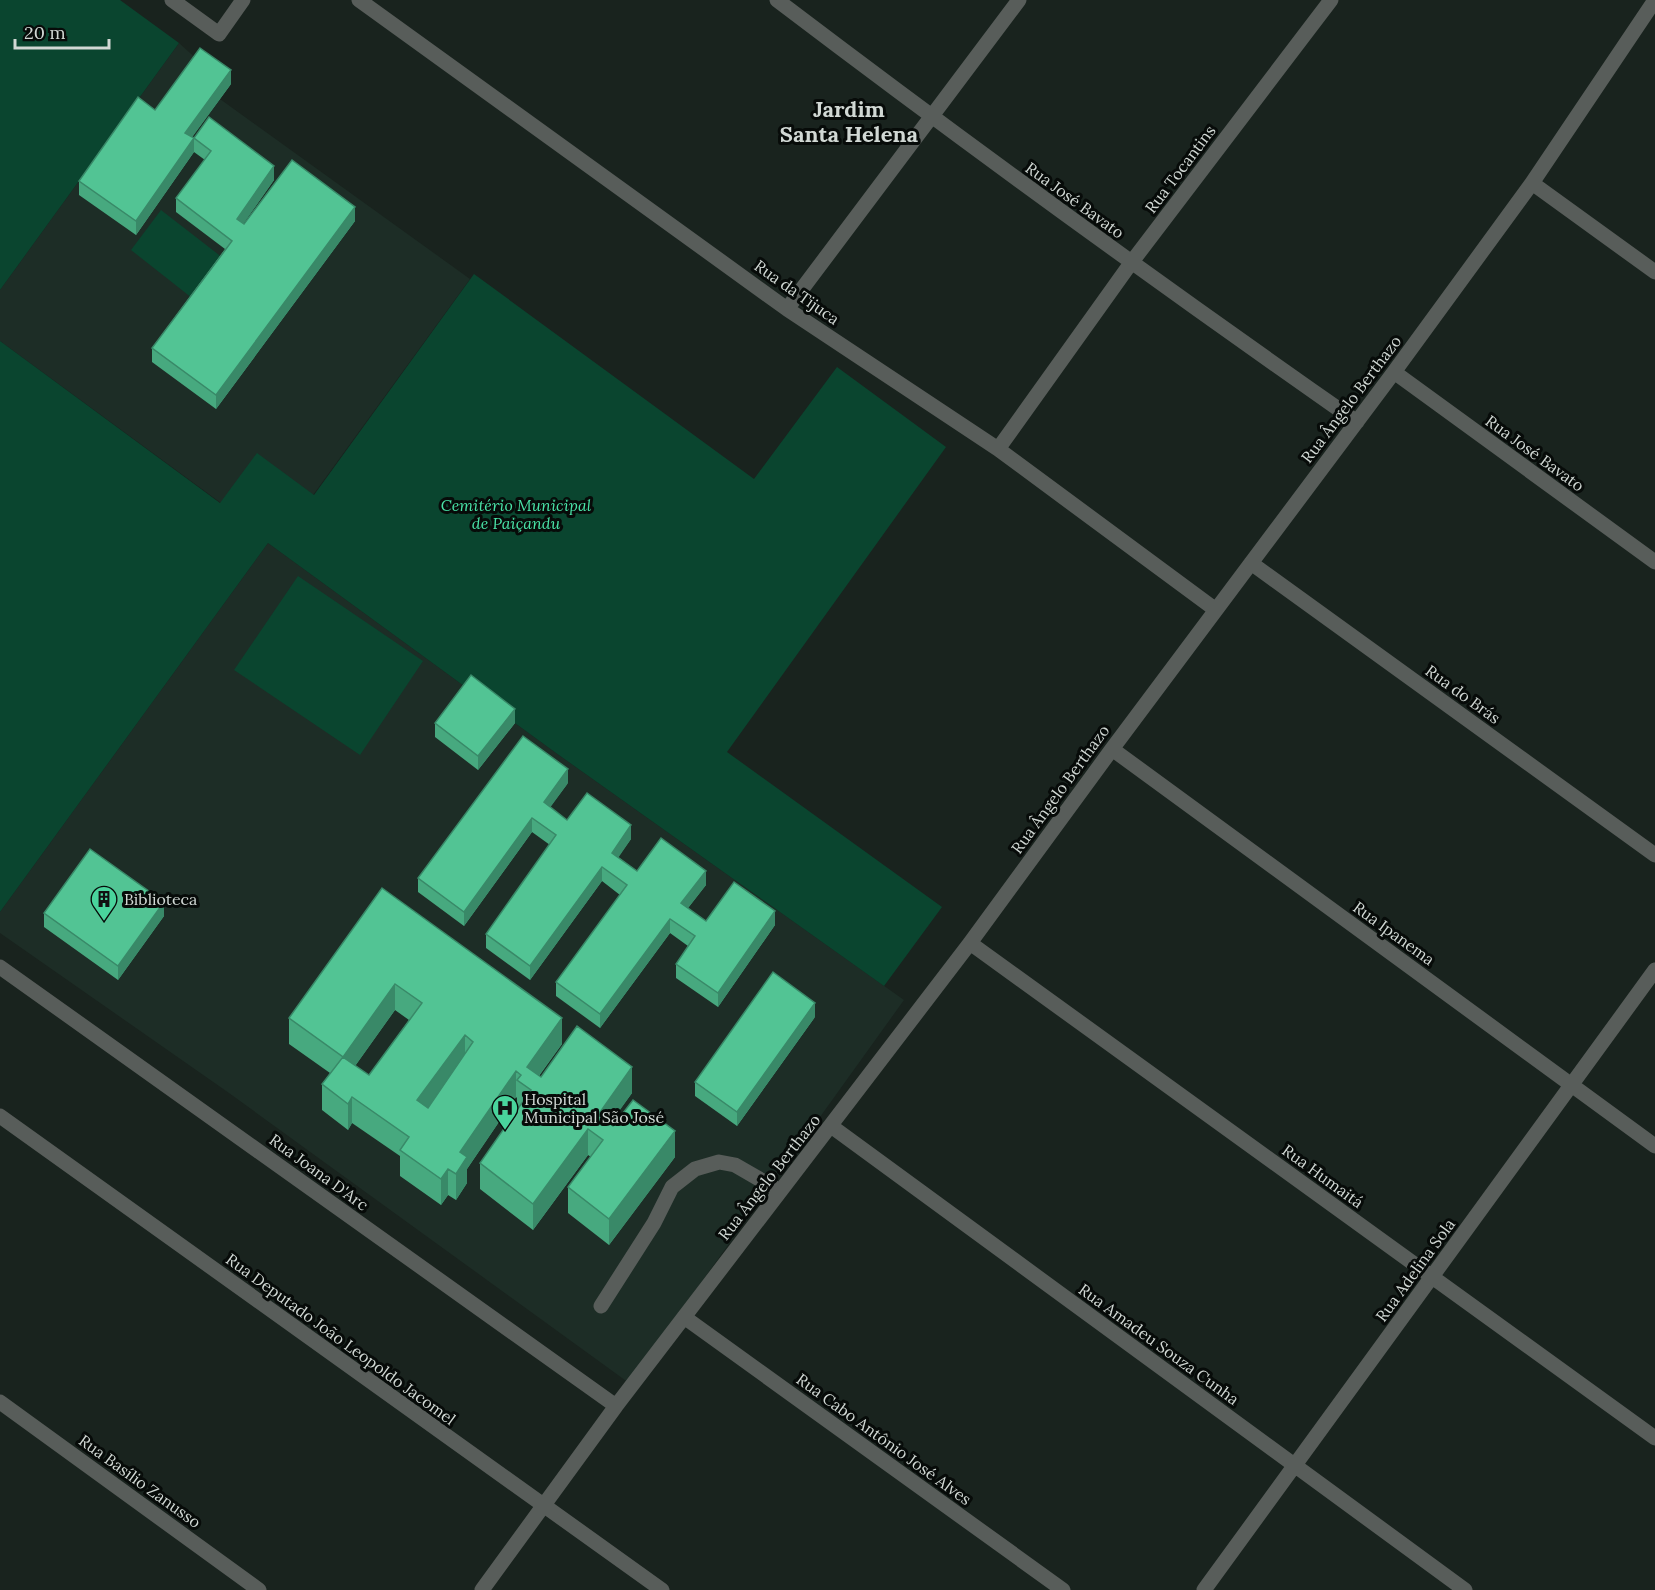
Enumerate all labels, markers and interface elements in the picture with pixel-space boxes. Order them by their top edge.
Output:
scale bar [15,12,110,50]
text: 20 m [24,21,66,44]
district label: Jardim Santa Helena [780,95,919,148]
street label: Rua Tocantins [1140,121,1220,217]
street label: Rua José Bavato [1022,157,1128,243]
street label: Rua da Tijuca [751,255,843,329]
street label: Rua Ângelo Berthazo [1297,331,1405,467]
street label: Rua José Bavato [1482,410,1588,496]
park label: Cemitério Municipal de Paiçandu [441,495,592,533]
street label: Rua do Brás [1422,660,1504,728]
street label: Rua Ângelo Berthazo [1007,721,1113,857]
building icon: Biblioteca [89,884,119,922]
place label: Biblioteca [124,889,197,909]
street label: Rua Ipanema [1349,897,1439,969]
place label: Hospital Municipal São José [524,1089,664,1127]
hospital icon: Hospital Municipal São José [490,1093,520,1131]
street label: Rua Ângelo Berthazo [714,1110,824,1244]
street label: Rua Joana D'Arc [266,1129,372,1215]
street label: Rua Humaitá [1278,1140,1368,1212]
street label: Rua Adelina Sola [1371,1215,1459,1325]
street label: Rua Deputado João Leopoldo Jacomel [222,1249,460,1429]
street label: Rua Amadeu Souza Cunha [1075,1279,1243,1409]
street label: Rua Cabo Antônio José Alves [793,1369,975,1509]
street label: Rua Basílio Zanusso [75,1430,205,1532]

